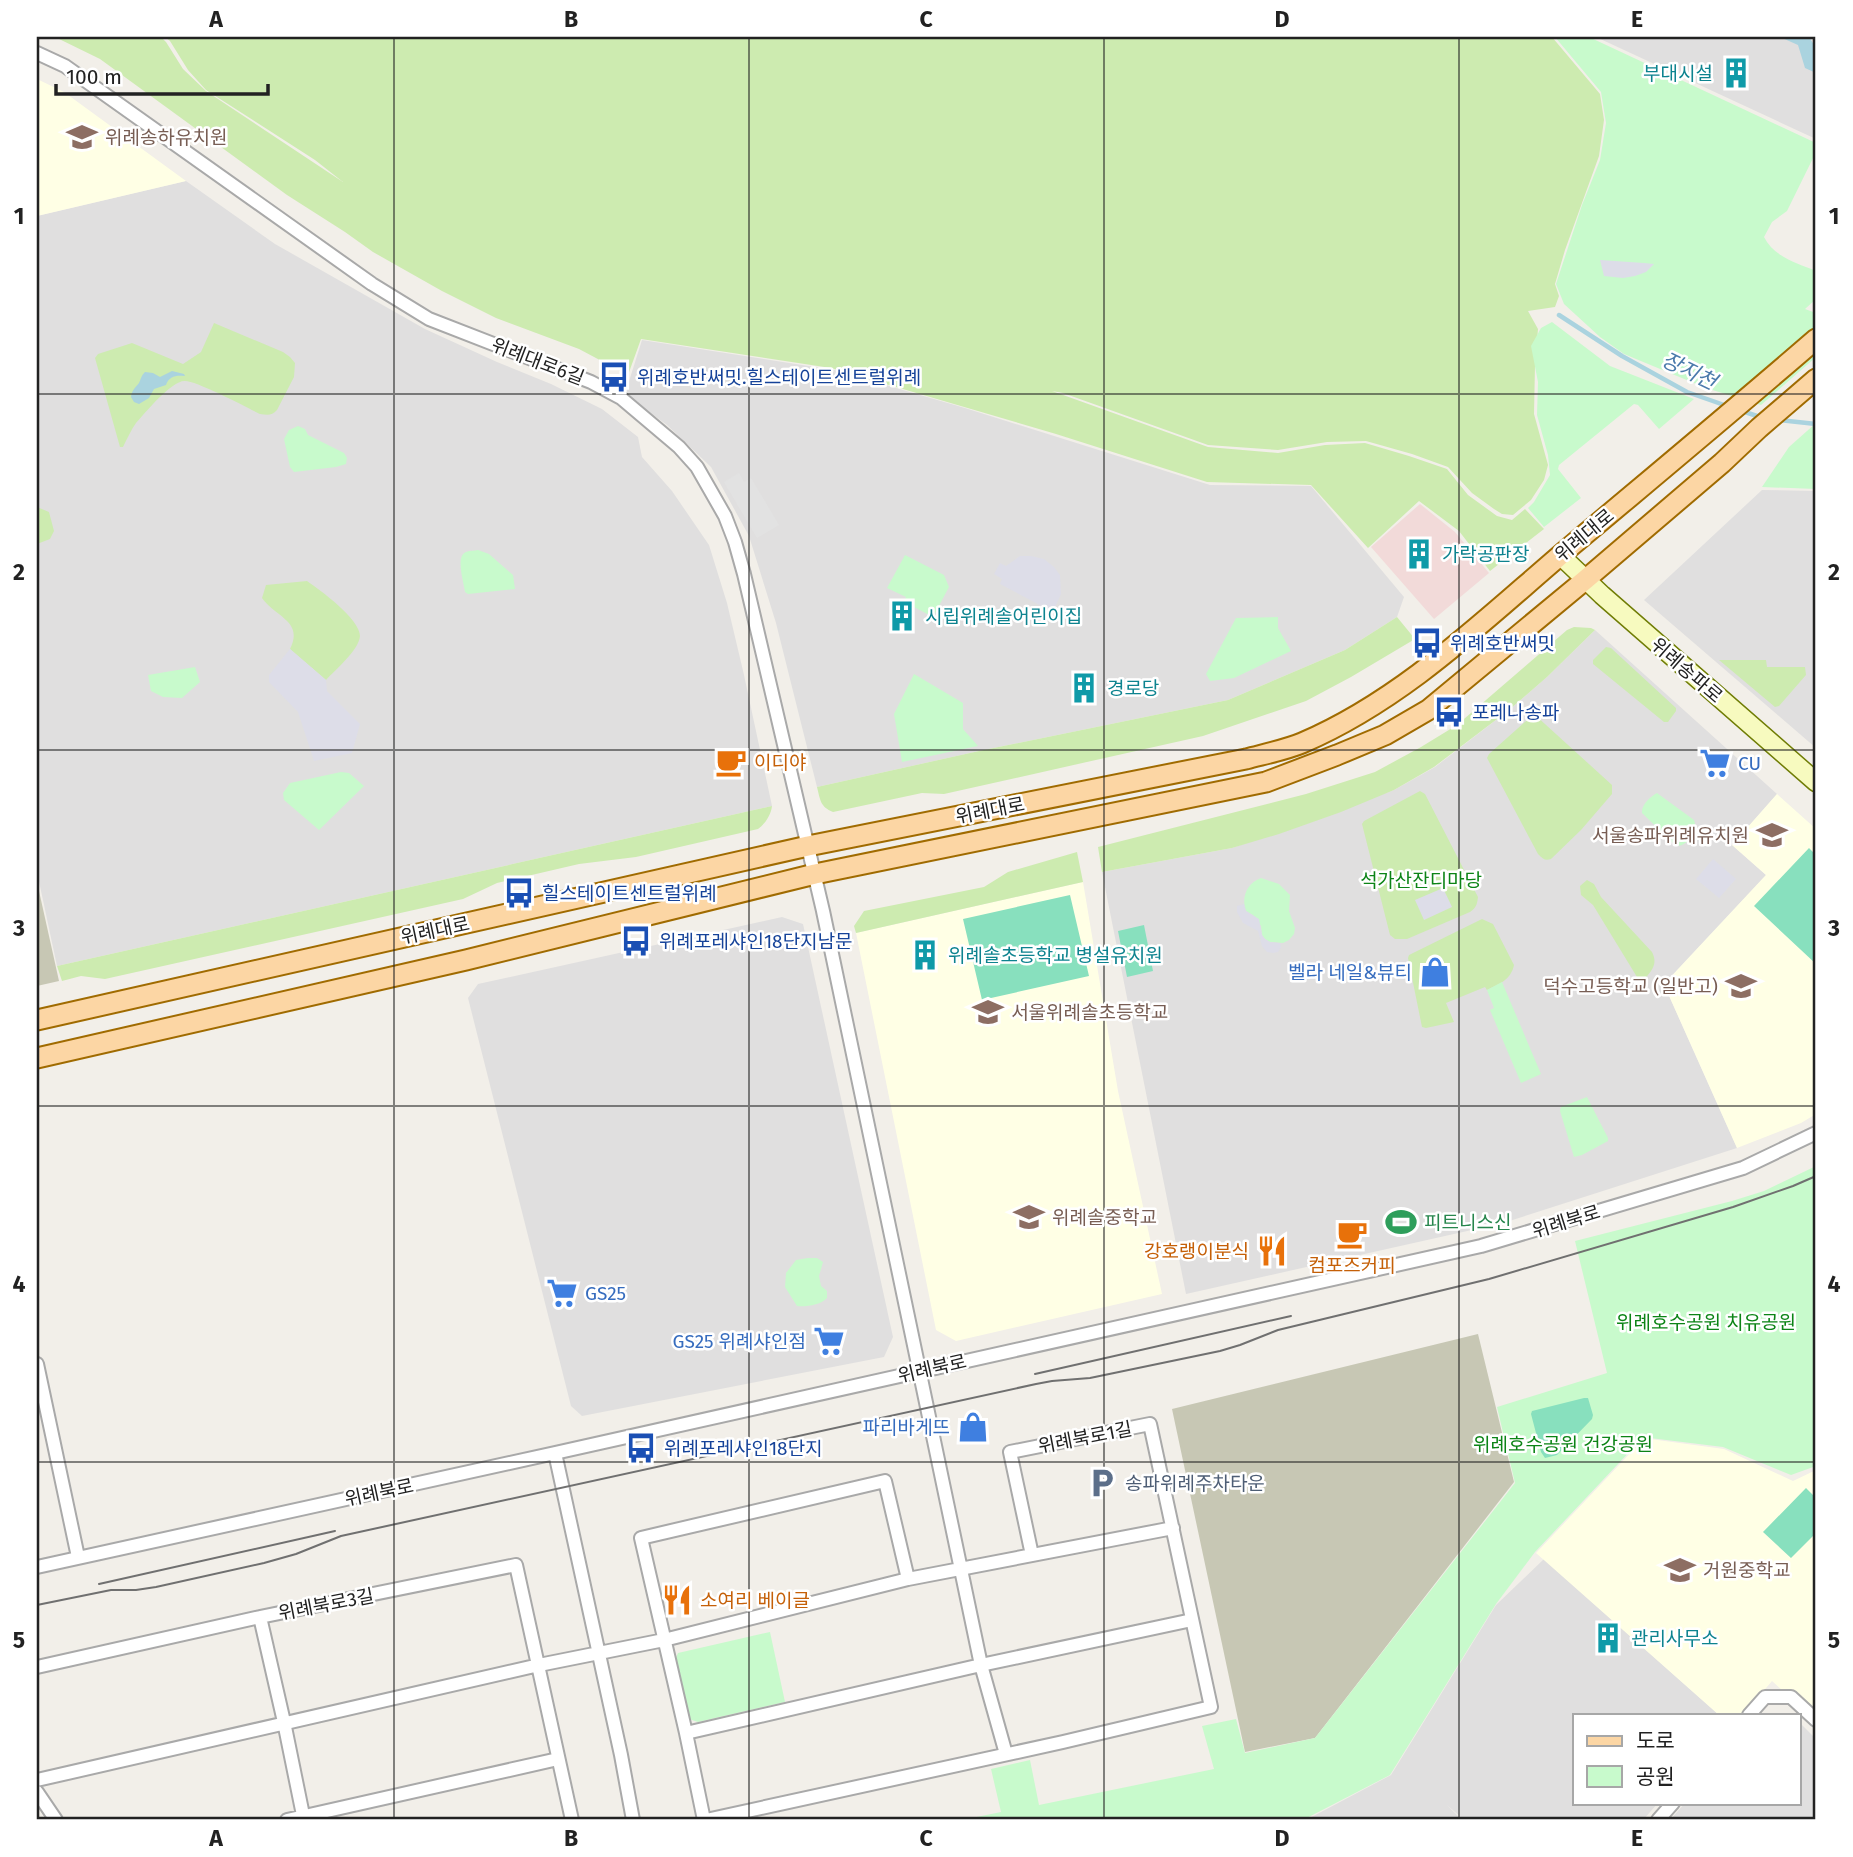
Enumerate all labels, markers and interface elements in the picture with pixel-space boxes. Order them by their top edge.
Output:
text: A [208,5,223,33]
text: B [564,5,578,33]
text: C [919,5,933,33]
text: D [1275,5,1290,33]
text: E [1631,5,1643,33]
scale bar [56,52,268,96]
building icon: 부대시설 [1719,56,1753,90]
place label: 부대시설 [1643,62,1713,85]
text: 100 m [66,64,122,90]
school or university icon: 위례송하유치원 [65,120,99,154]
place label: 위례송하유치원 [105,126,227,149]
text: 1 [14,202,24,230]
text: 1 [1829,202,1839,230]
street label: 위례대로6길 [488,333,587,390]
water label: 장지천 [1657,347,1723,397]
bus stop icon: 위례호반써밋.힐스테이트센트럴위례 [597,360,631,394]
place label: 위례호반써밋.힐스테이트센트럴위례 [637,366,921,389]
street label: 위례대로 [1550,504,1618,567]
building icon: 가락공판장 [1402,537,1436,571]
place label: 가락공판장 [1442,543,1529,566]
text: 2 [13,558,25,586]
text: 2 [1828,558,1840,586]
building icon: 시립위례솔어린이집 [885,599,919,633]
place label: 시립위례솔어린이집 [925,605,1082,628]
bus stop icon: 위례호반써밋 [1410,626,1444,660]
place label: 위례호반써밋 [1450,632,1555,655]
street label: 위례송파로 [1646,633,1727,708]
building icon: 경로당 [1067,671,1101,705]
place label: 경로당 [1107,677,1159,700]
bus stop icon: 포레나송파 [1432,695,1466,729]
place label: 포레나송파 [1472,701,1559,724]
cafe icon: 이디야 [714,745,748,779]
supermarket icon: CU [1698,746,1732,780]
place label: 이디야 [754,751,806,774]
place label: CU [1738,752,1761,775]
street label: 위례대로 [954,793,1027,828]
school or university icon: 서울송파위례유치원 [1755,818,1789,852]
place label: 서울송파위례유치원 [1592,824,1749,847]
park label: 석가산잔디마당 [1360,869,1482,892]
bus stop icon: 힐스테이트센트럴위례 [502,876,536,910]
place label: 힐스테이트센트럴위례 [542,882,717,905]
street label: 위례대로 [399,912,472,949]
text: 3 [12,914,25,942]
text: 3 [1827,914,1840,942]
bus stop icon: 위례포레샤인18단지남문 [619,924,653,958]
place label: 위례포레샤인18단지남문 [659,930,853,953]
building icon: 위례솔초등학교 병설유치원 [908,938,942,972]
place label: 위례솔초등학교 병설유치원 [948,944,1163,967]
shop icon: 벨라 네일&뷰티 [1418,955,1452,989]
place label: 벨라 네일&뷰티 [1288,961,1412,984]
school or university icon: 덕수고등학교 (일반고) [1724,969,1758,1003]
place label: 덕수고등학교 (일반고) [1543,975,1718,998]
school or university icon: 서울위례솔초등학교 [971,995,1005,1029]
place label: 서울위례솔초등학교 [1011,1001,1168,1024]
school or university icon: 위례솔중학교 [1012,1200,1046,1234]
street label: 위례북로 [1529,1200,1603,1243]
sports icon: 피트니스신 [1384,1205,1418,1239]
place label: 위례솔중학교 [1052,1206,1157,1229]
place label: 피트니스신 [1424,1211,1511,1234]
cafe icon: 컴포즈커피 [1335,1217,1369,1251]
restaurant icon: 강호랭이분식 [1255,1234,1289,1268]
place label: 강호랭이분식 [1144,1240,1249,1263]
place label: 컴포즈커피 [1308,1254,1396,1277]
text: 4 [13,1270,26,1298]
text: 4 [1828,1270,1841,1298]
supermarket icon: GS25 [545,1276,579,1310]
place label: GS25 [585,1282,626,1305]
park label: 위례호수공원 치유공원 [1616,1311,1796,1334]
supermarket icon: GS25 위례샤인점 [812,1324,846,1358]
place label: GS25 위례샤인점 [672,1330,806,1353]
street label: 위례북로 [895,1349,969,1388]
shop icon: 파리바게뜨 [956,1410,990,1444]
place label: 파리바게뜨 [863,1416,950,1439]
street label: 위례북로1길 [1036,1417,1134,1458]
bus stop icon: 위례포레샤인18단지 [624,1431,658,1465]
park label: 위례호수공원 건강공원 [1473,1433,1653,1456]
place label: 위례포레샤인18단지 [664,1437,823,1460]
parking icon: 송파위례주차타운 [1085,1466,1119,1500]
place label: 송파위례주차타운 [1125,1472,1265,1495]
street label: 위례북로 [343,1474,416,1511]
school or university icon: 거원중학교 [1663,1553,1697,1587]
place label: 거원중학교 [1703,1559,1790,1582]
restaurant icon: 소여리 베이글 [660,1583,694,1617]
street label: 위례북로3길 [276,1584,376,1625]
place label: 소여리 베이글 [700,1589,810,1612]
building icon: 관리사무소 [1591,1621,1625,1655]
text: 5 [13,1626,25,1654]
text: 5 [1828,1626,1840,1654]
place label: 관리사무소 [1631,1627,1718,1650]
legend [1573,1714,1800,1804]
text: 도로 [1636,1728,1675,1754]
text: 공원 [1636,1764,1675,1790]
text: A [208,1824,223,1852]
text: B [564,1824,578,1852]
text: C [919,1824,933,1852]
text: D [1275,1824,1290,1852]
text: E [1631,1824,1643,1852]

